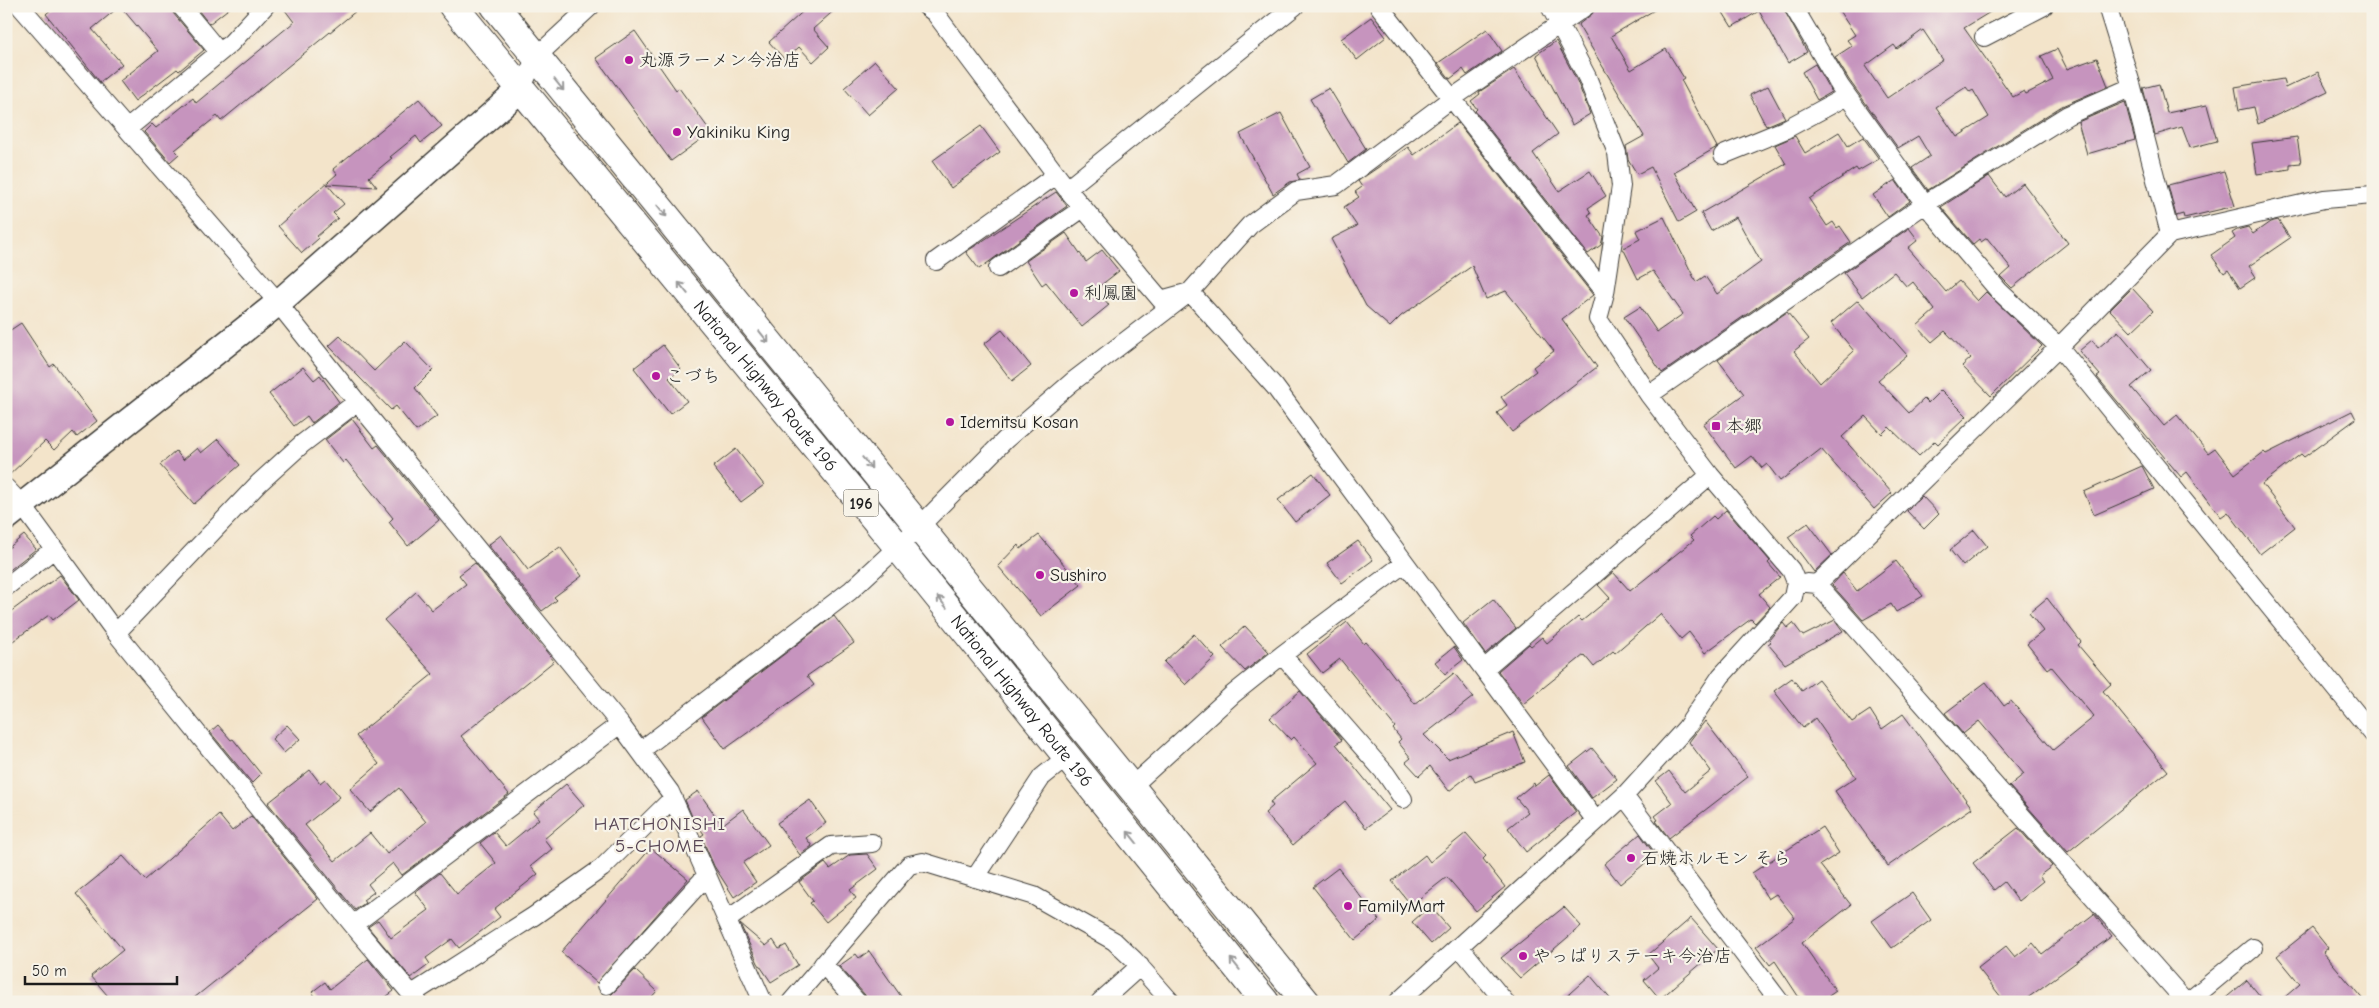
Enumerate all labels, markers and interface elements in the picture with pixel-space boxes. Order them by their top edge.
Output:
place label: 丸源ラーメン今治店 [639,50,801,71]
marker: 丸源ラーメン今治店 [623,54,635,66]
one-way arrow [553,78,564,91]
place label: Yakiniku King [687,122,790,143]
marker: Yakiniku King [671,126,683,138]
one-way arrow [656,204,667,217]
one-way arrow [677,282,688,295]
place label: 利鳳園 [1084,283,1138,304]
marker: 利鳳園 [1068,287,1080,299]
street label: National Highway Route 196 [689,297,841,476]
one-way arrow [759,330,770,343]
place label: こづち [666,366,720,387]
marker: こづち [650,370,662,382]
place label: Idemitsu Kosan [960,412,1079,433]
marker: Idemitsu Kosan [944,416,956,428]
place label: 本郷 [1726,416,1762,437]
marker: 本郷 [1710,420,1722,432]
one-way arrow [861,456,872,469]
road number: 196 [844,489,878,516]
place label: Sushiro [1050,565,1107,586]
marker: Sushiro [1034,569,1046,581]
one-way arrow [937,596,948,609]
street label: National Highway Route 196 [946,611,1097,791]
district label: HATCHONISHI 5-CHOME [594,813,726,857]
one-way arrow [1127,831,1138,844]
place label: 石焼ホルモン そら [1641,848,1791,869]
marker: 石焼ホルモン そら [1625,852,1637,864]
place label: FamilyMart [1358,896,1445,917]
marker: FamilyMart [1342,900,1354,912]
place label: やっぱりステーキ今治店 [1533,946,1732,967]
marker: やっぱりステーキ今治店 [1517,950,1529,962]
scale bar [25,953,178,985]
one-way arrow [1229,958,1240,971]
text: 50 m [32,962,67,980]

